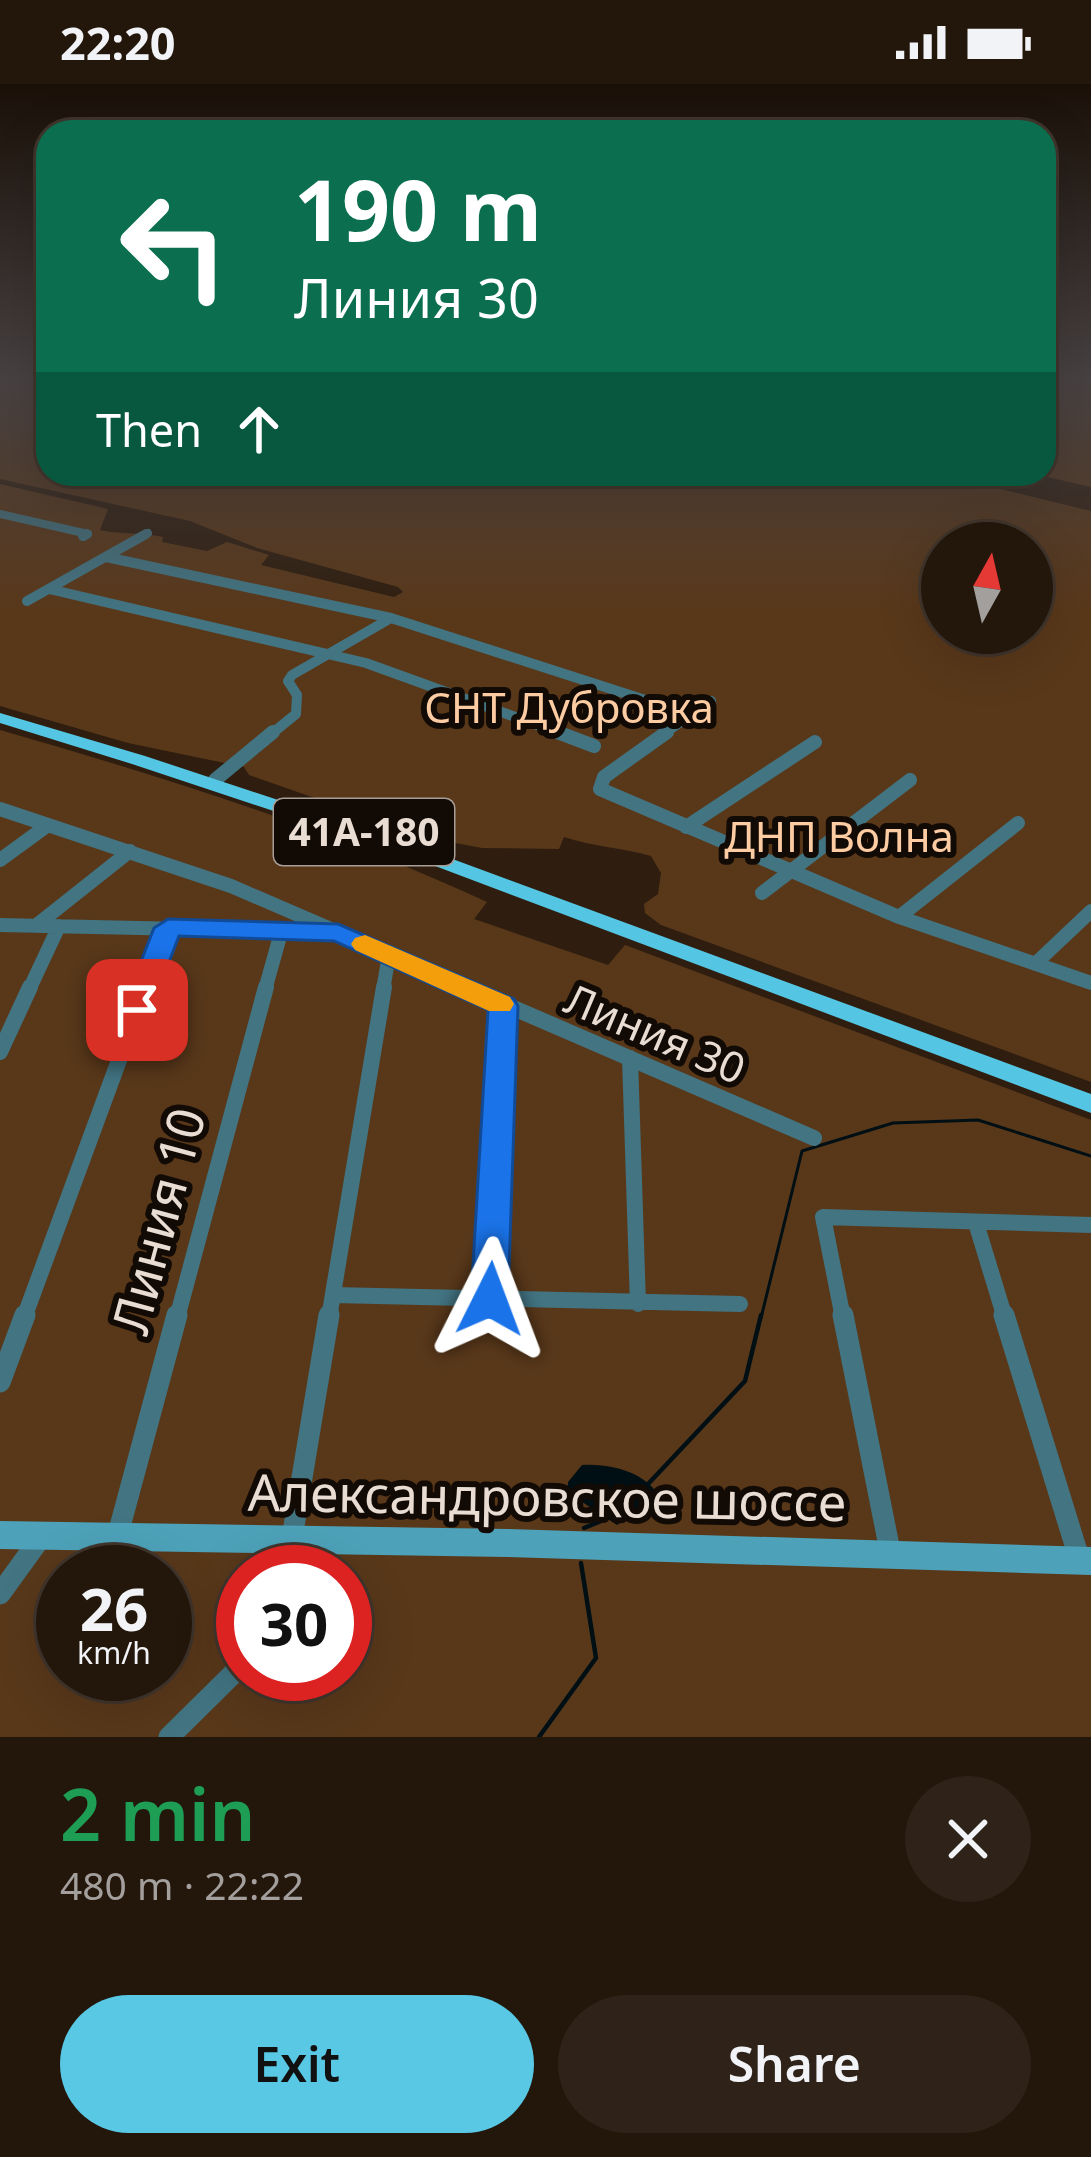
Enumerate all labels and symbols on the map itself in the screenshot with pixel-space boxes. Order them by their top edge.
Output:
north arrow [921,522,1053,654]
park label: СНТ Дубровка [424,678,714,735]
road number: 41А-180 [274,799,454,865]
park label: ДНП Волна [724,807,954,864]
pin [86,959,188,1061]
street label: Линия 30 [557,969,754,1096]
street label: Линия 10 [93,1100,221,1341]
position arrow [427,1236,553,1362]
street label: Александровское шоссе [247,1456,847,1536]
speed limit sign: 30 [216,1545,372,1701]

